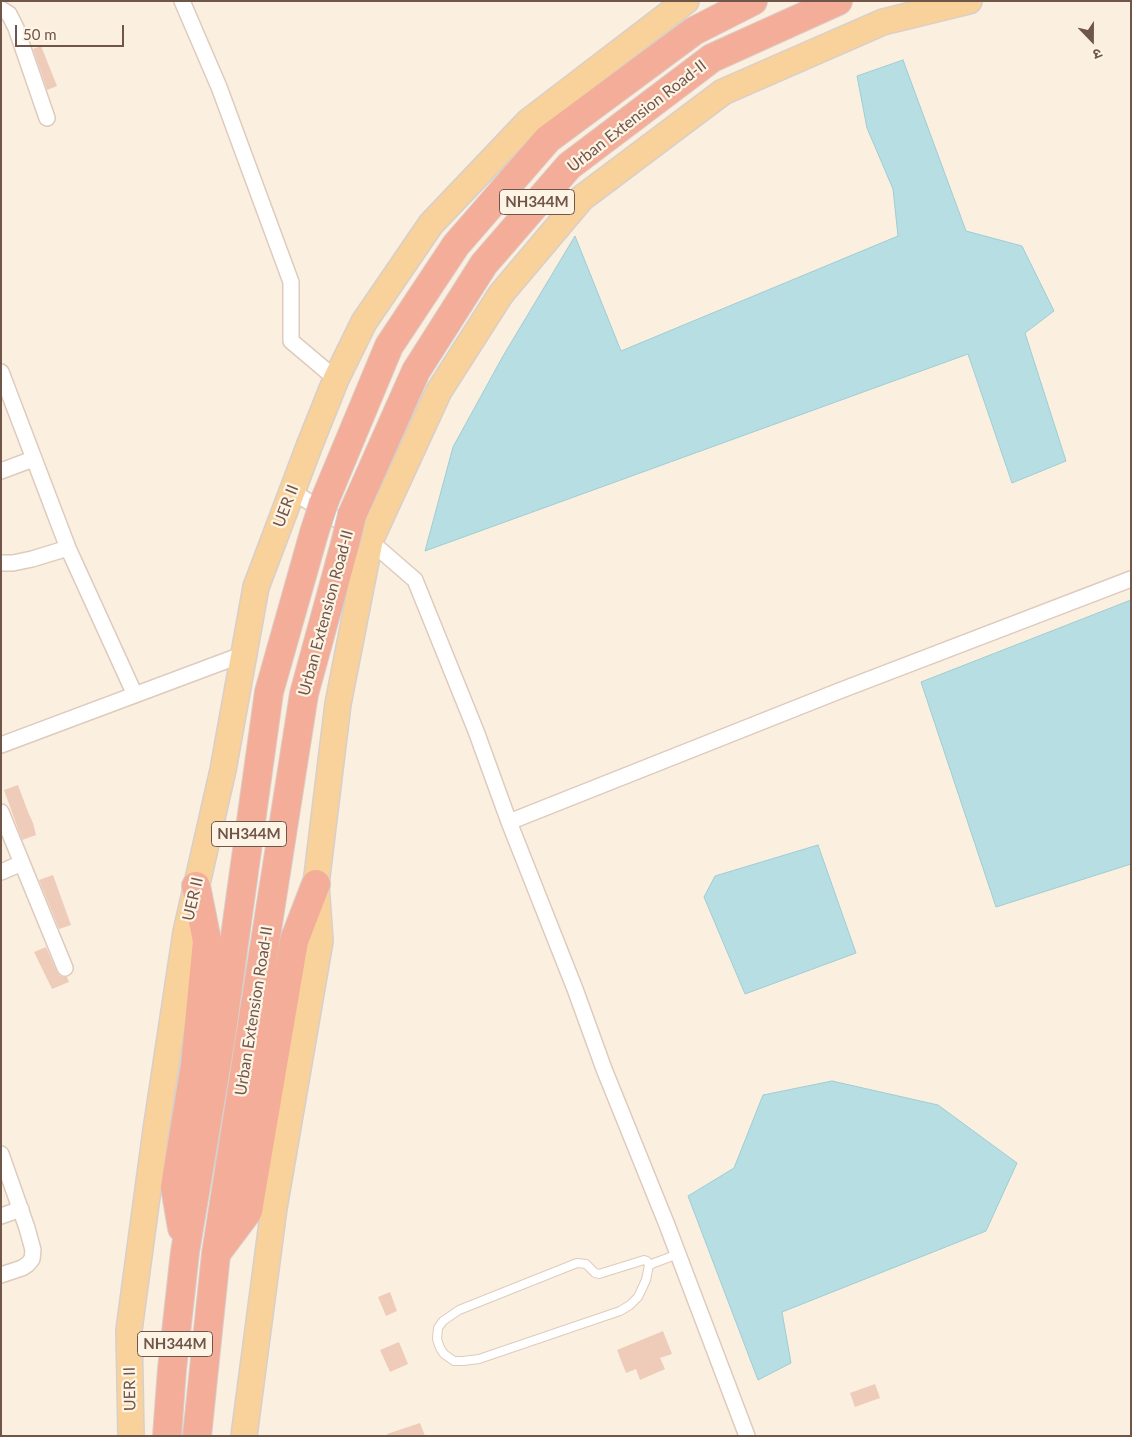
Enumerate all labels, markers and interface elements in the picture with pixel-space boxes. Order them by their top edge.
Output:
scale bar [18,15,126,47]
north arrow [1067,15,1117,65]
text: 50 m [23,25,57,43]
text: उ [1091,45,1105,64]
street label: Urban Extension Road-II [564,56,710,176]
road number: NH344M [500,190,574,214]
street label: UER II [269,482,303,530]
street label: Urban Extension Road-II [295,528,357,698]
road number: NH344M [212,822,286,846]
street label: UER II [179,875,207,923]
street label: Urban Extension Road-II [231,925,277,1097]
road number: NH344M [138,1332,212,1356]
street label: UER II [120,1367,140,1411]

